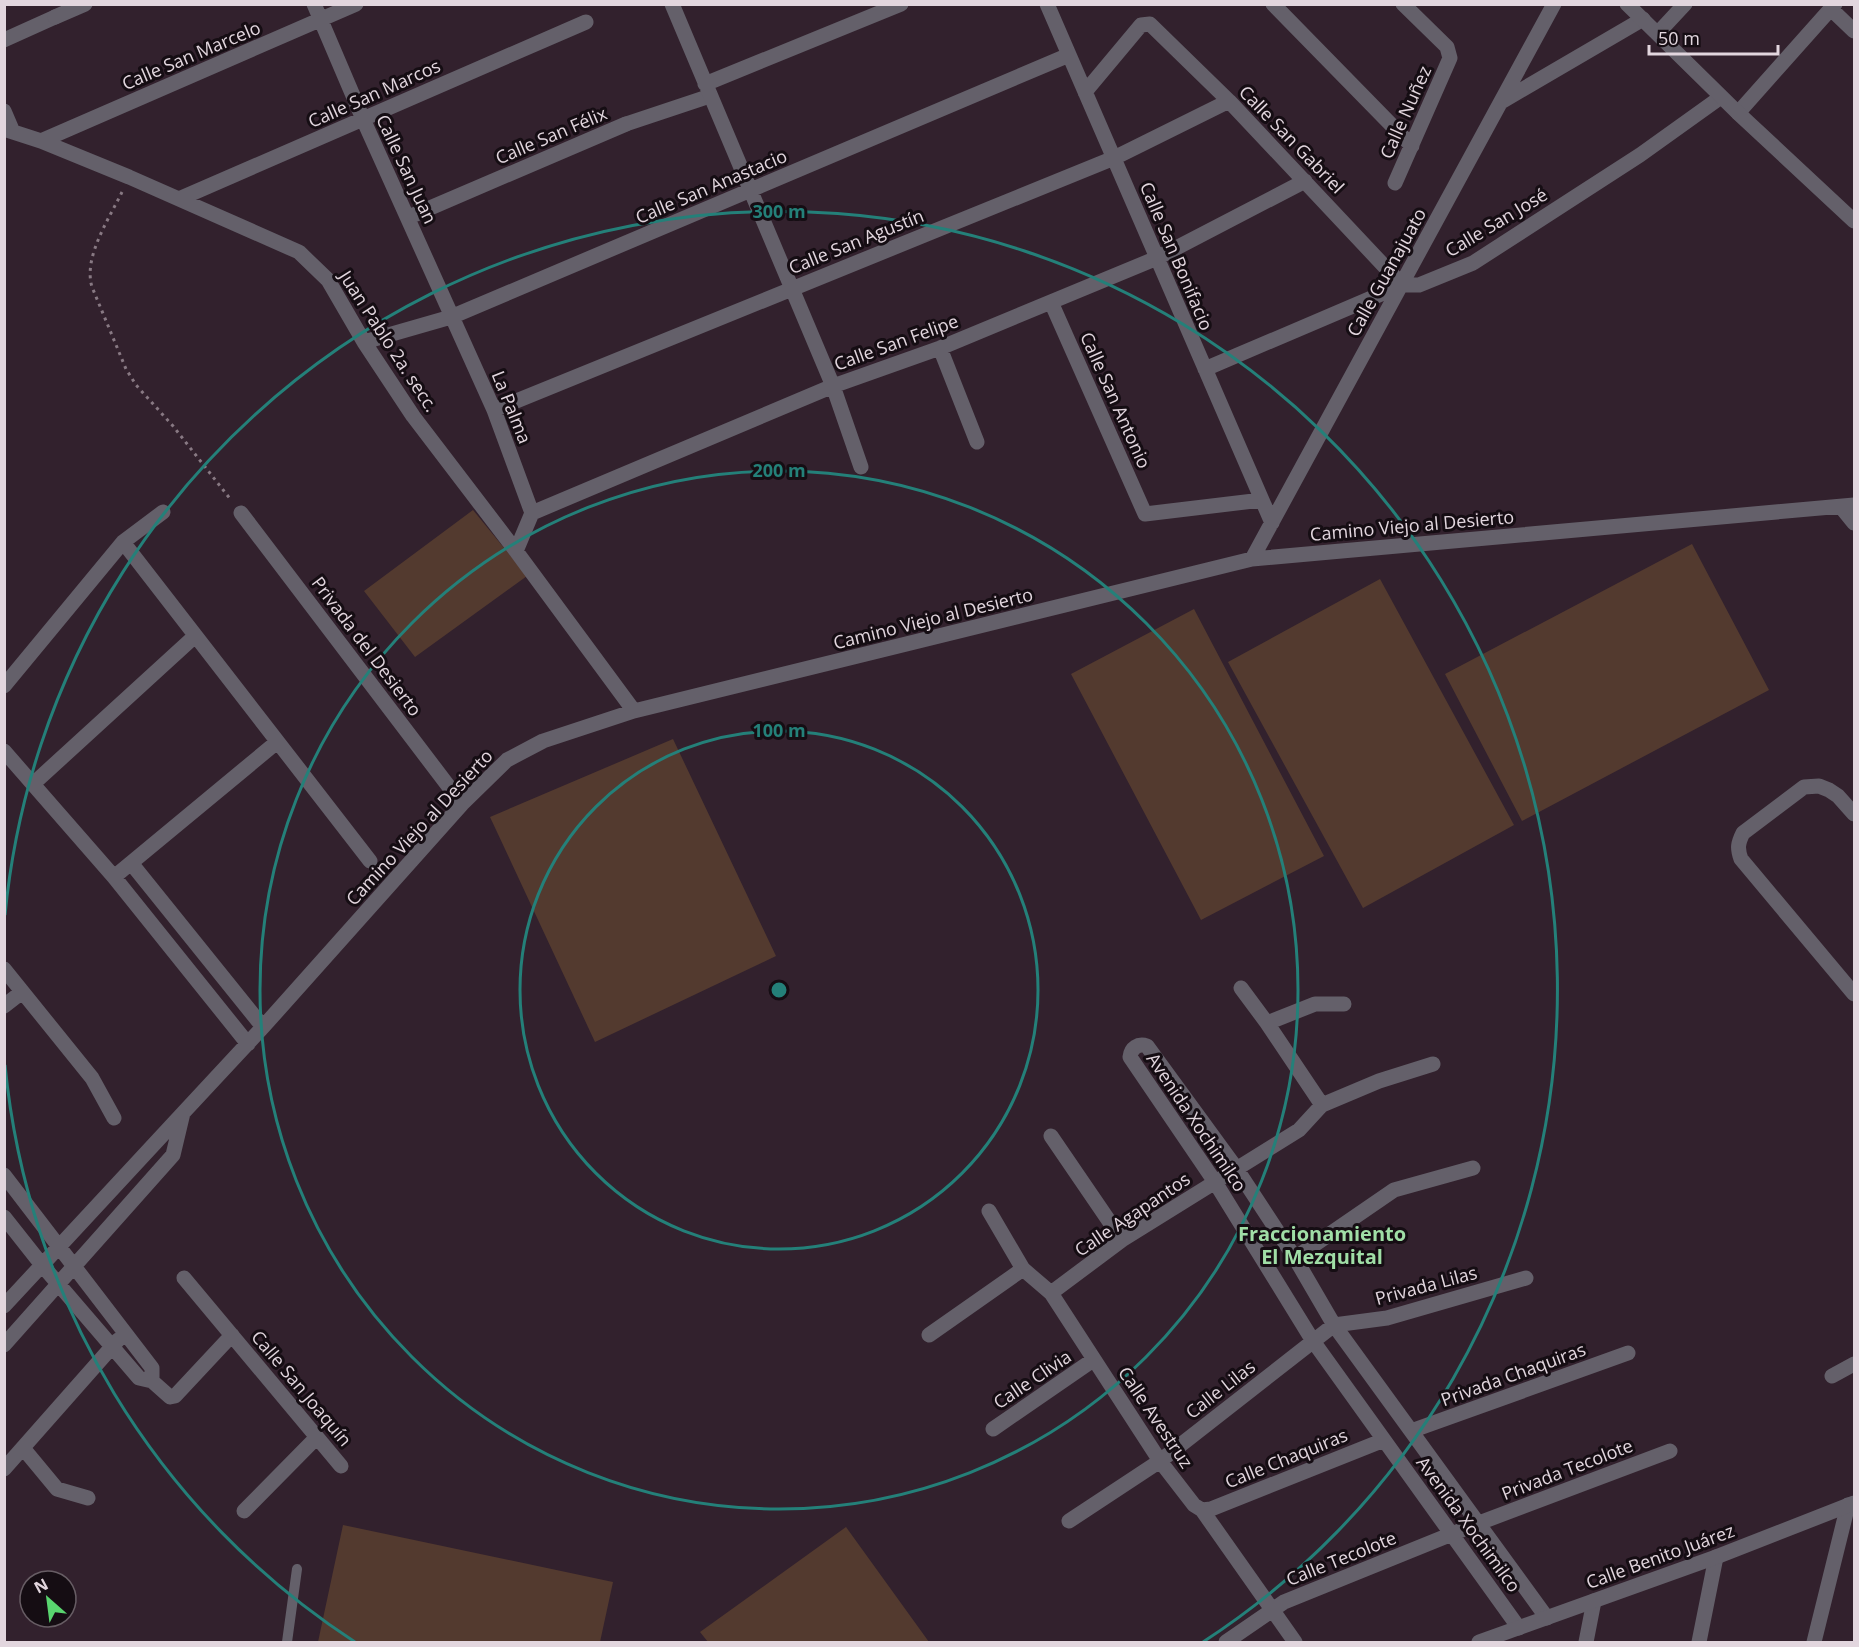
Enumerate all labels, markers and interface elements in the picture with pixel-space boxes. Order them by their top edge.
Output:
street label: Calle San Marcelo [118,15,264,95]
scale bar [1649,18,1778,56]
text: 50 m [1658,26,1700,50]
street label: Calle San Marcos [304,53,444,133]
street label: Calle Nuñez [1374,62,1436,162]
street label: Calle San Gabriel [1234,80,1350,198]
street label: Calle San Félix [492,101,611,169]
street label: Calle San Juan [371,111,443,227]
street label: Calle San Anastacio [632,143,790,229]
street label: Calle San Bonifacio [1135,178,1219,334]
street label: Calle San José [1440,182,1552,262]
text: 300 m [752,199,806,223]
street label: Calle San Agustín [785,203,927,279]
street label: Calle Guanajuato [1341,204,1431,340]
street label: Juan Pablo 2a. secc. [333,264,444,416]
street label: Calle San Felipe [831,308,961,376]
street label: Calle San Antonio [1075,328,1157,472]
street label: La Palma [487,367,537,447]
text: 200 m [752,458,806,482]
street label: Camino Viejo al Desierto [1309,504,1515,546]
street label: Privada del Desierto [307,571,427,721]
street label: Camino Viejo al Desierto [831,582,1035,654]
text: 100 m [752,718,806,742]
street label: Camino Viejo al Desierto [340,744,498,910]
centre of rings [769,980,789,1000]
street label: Avenida Xochimilco [1142,1048,1252,1196]
street label: Calle Agapantos [1070,1167,1194,1261]
district label: Fraccionamiento El Mezquital [1238,1220,1406,1270]
street label: Privada Lilas [1372,1260,1480,1310]
street label: Calle San Joaquín [246,1325,358,1451]
street label: Privada Chaquiras [1437,1337,1589,1411]
street label: Calle Clivia [988,1344,1076,1414]
street label: Calle Lilas [1180,1354,1260,1424]
street label: Calle Avestruz [1113,1362,1199,1472]
street label: Calle Chaquiras [1221,1423,1351,1493]
street label: Privada Tecolote [1498,1433,1636,1505]
street label: Avenida Xochimilco [1412,1451,1526,1597]
street label: Calle Benito Juárez [1582,1518,1738,1594]
street label: Calle Tecolote [1282,1525,1400,1591]
north arrow [18,1569,78,1629]
text: N [30,1573,52,1599]

